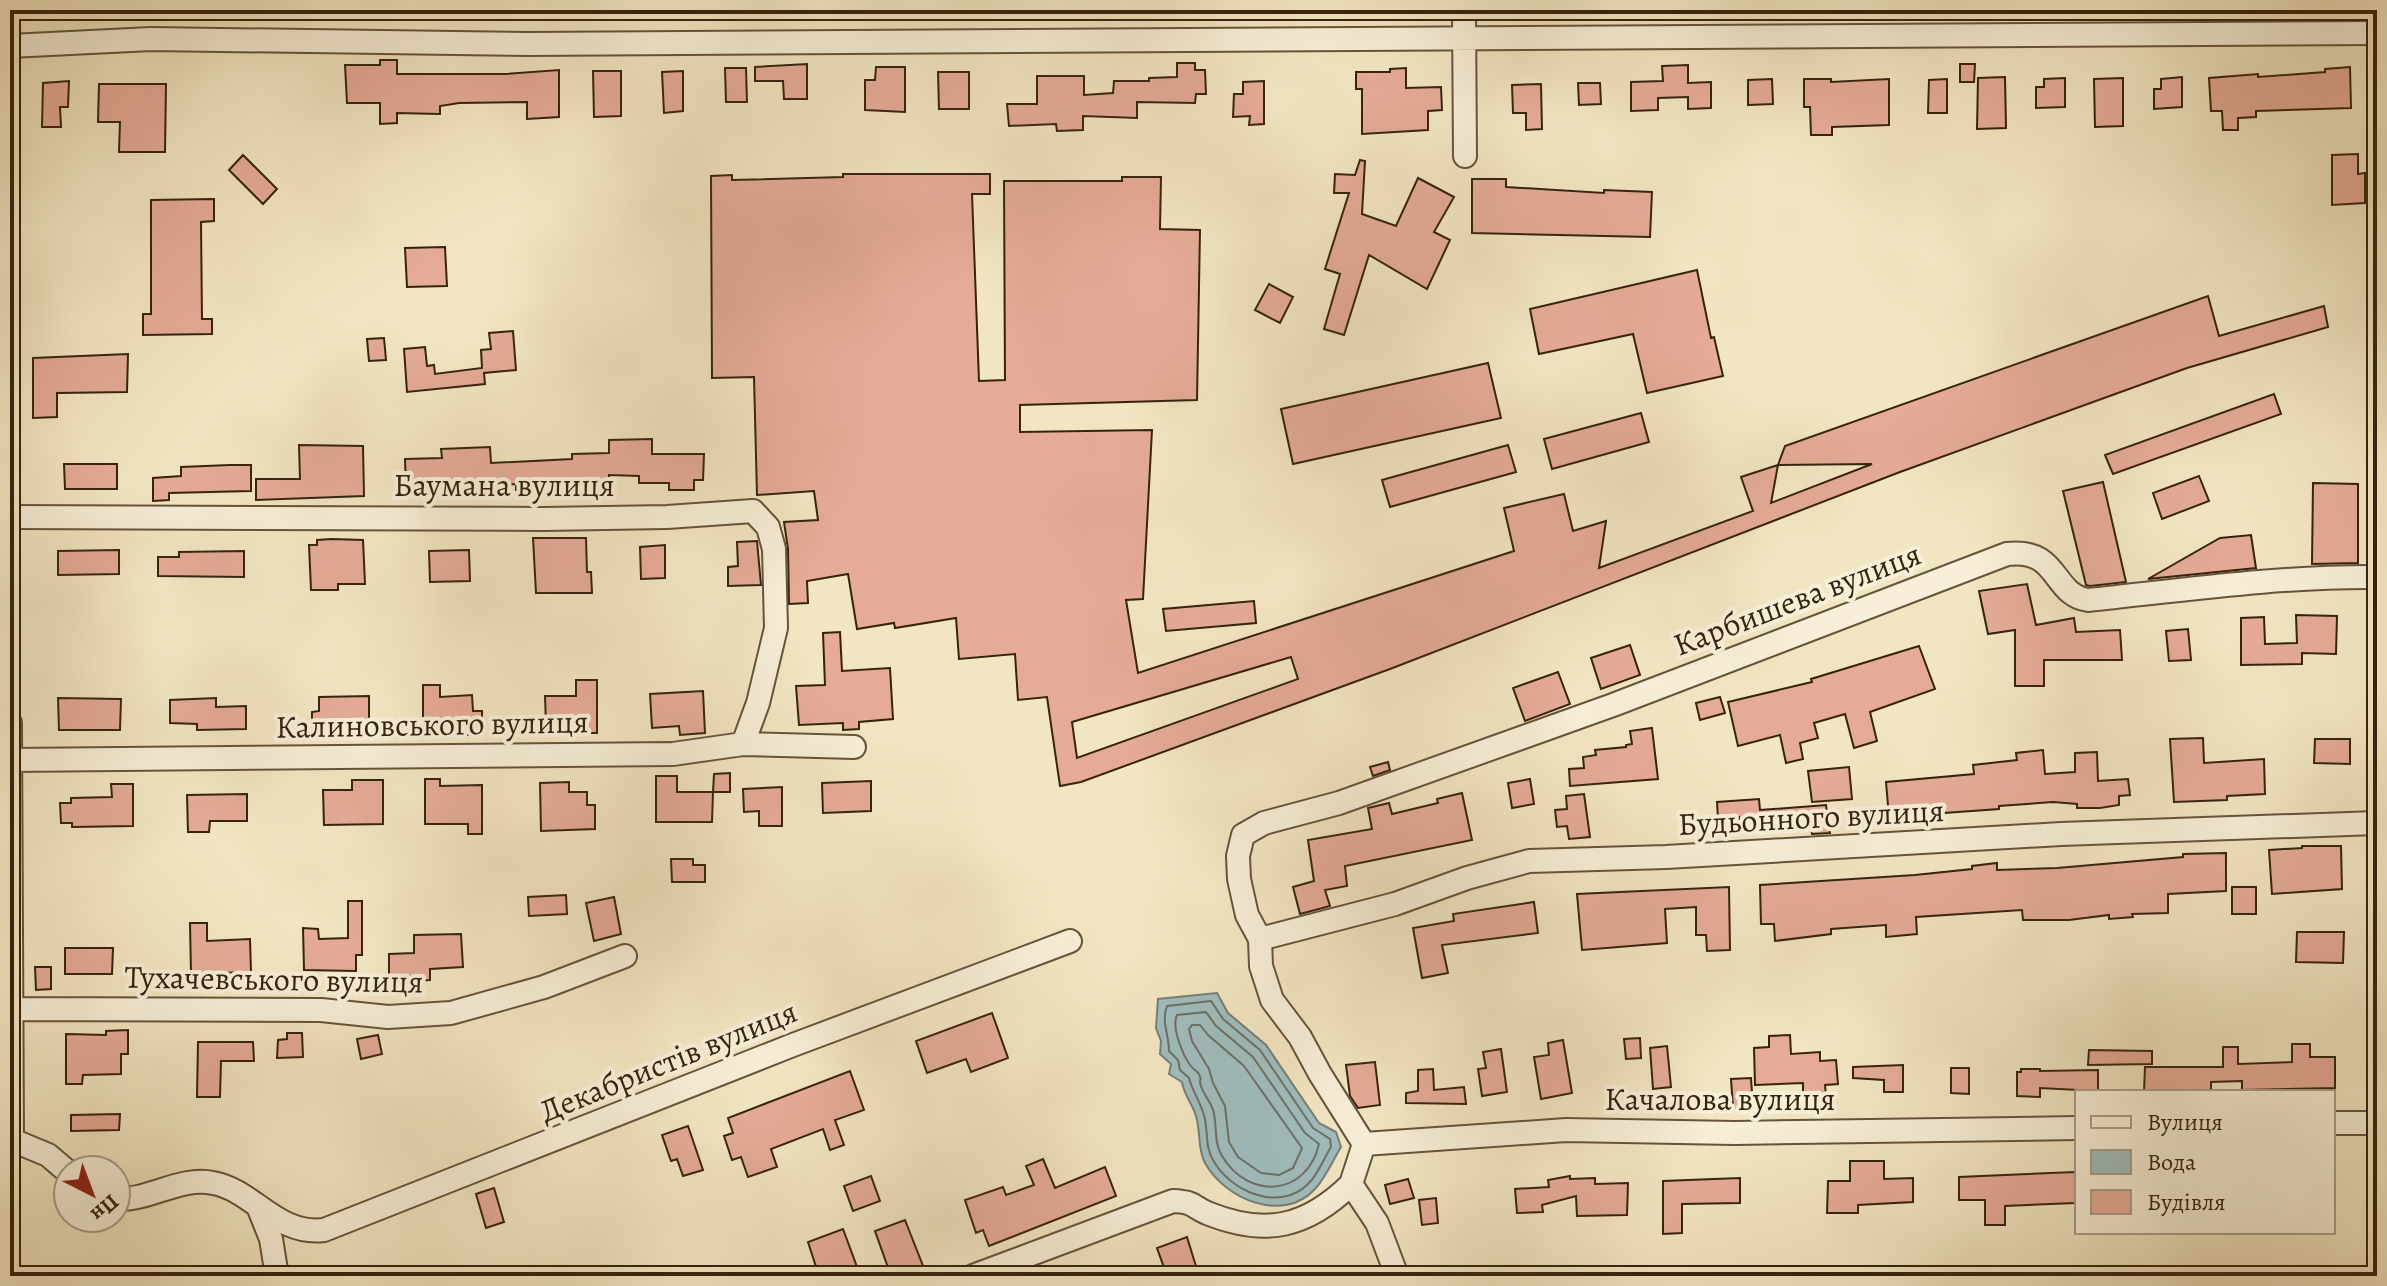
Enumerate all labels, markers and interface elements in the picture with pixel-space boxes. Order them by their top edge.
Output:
street label: Баумана вулиця [393,463,615,507]
street label: Карбишева вулиця [1667,532,1927,666]
street label: Калиновського вулиця [275,699,589,749]
street label: Будьонного вулиця [1677,788,1945,846]
street label: Тухачевського вулиця [124,954,424,1004]
street label: Декабристів вулиця [533,989,803,1133]
street label: Качалова вулиця [1605,1077,1835,1121]
legend [2075,1090,2335,1234]
text: Вулиця [2147,1106,2223,1138]
text: Вода [2147,1146,2196,1178]
north arrow [52,1154,132,1234]
text: Будівля [2147,1186,2226,1218]
text: Пн [84,1187,125,1229]

